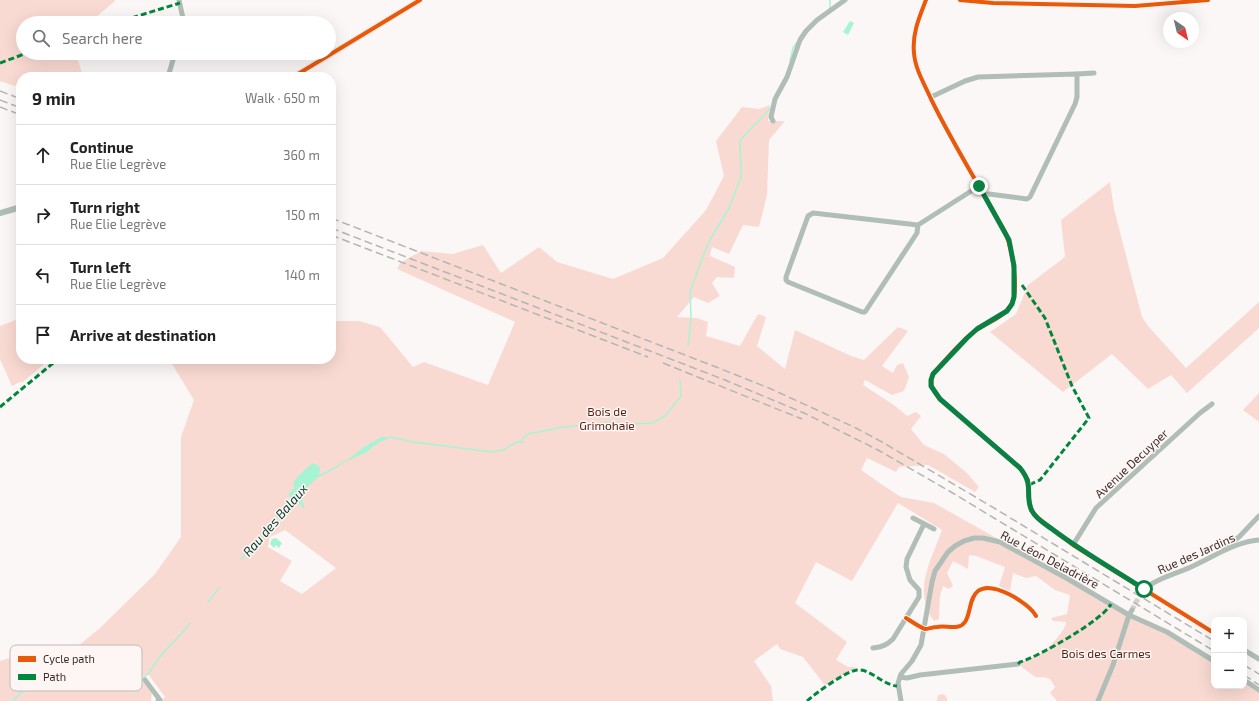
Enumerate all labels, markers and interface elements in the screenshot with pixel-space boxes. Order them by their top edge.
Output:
north arrow [1163,12,1199,48]
search box [16,16,336,60]
icon: search [30,27,52,49]
text: Search here [62,29,143,47]
text: 9 min [32,88,76,108]
text: Walk · 650 m [245,90,320,106]
text: Continue [70,138,133,156]
icon: ahead [32,144,54,166]
text: 360 m [283,147,320,163]
text: Rue Elie Legrève [70,156,166,172]
route end [970,177,988,195]
text: Turn right [70,198,140,216]
icon: right [32,204,54,226]
text: 150 m [286,207,320,223]
text: Rue Elie Legrève [70,216,166,232]
text: Turn left [70,258,131,276]
icon: left [32,264,54,286]
text: 140 m [285,267,320,283]
text: Rue Elie Legrève [70,276,166,292]
icon: arrive [32,324,54,346]
text: Arrive at destination [70,326,216,344]
park label: Bois de Grimohaie [579,404,635,432]
street label: Avenue Decuyper [1092,426,1170,500]
water label: Rau des Balaux [239,480,311,559]
street label: Rue Léon Deladrière [999,527,1101,591]
street label: Rue des Jardins [1155,530,1237,576]
route start [1135,580,1153,598]
map controls [1211,617,1247,689]
button: + [1211,617,1247,653]
legend [10,645,142,691]
park label: Bois des Carmes [1061,646,1151,660]
text: Cycle path [43,652,95,665]
button: − [1211,653,1247,689]
text: Path [43,670,66,683]

